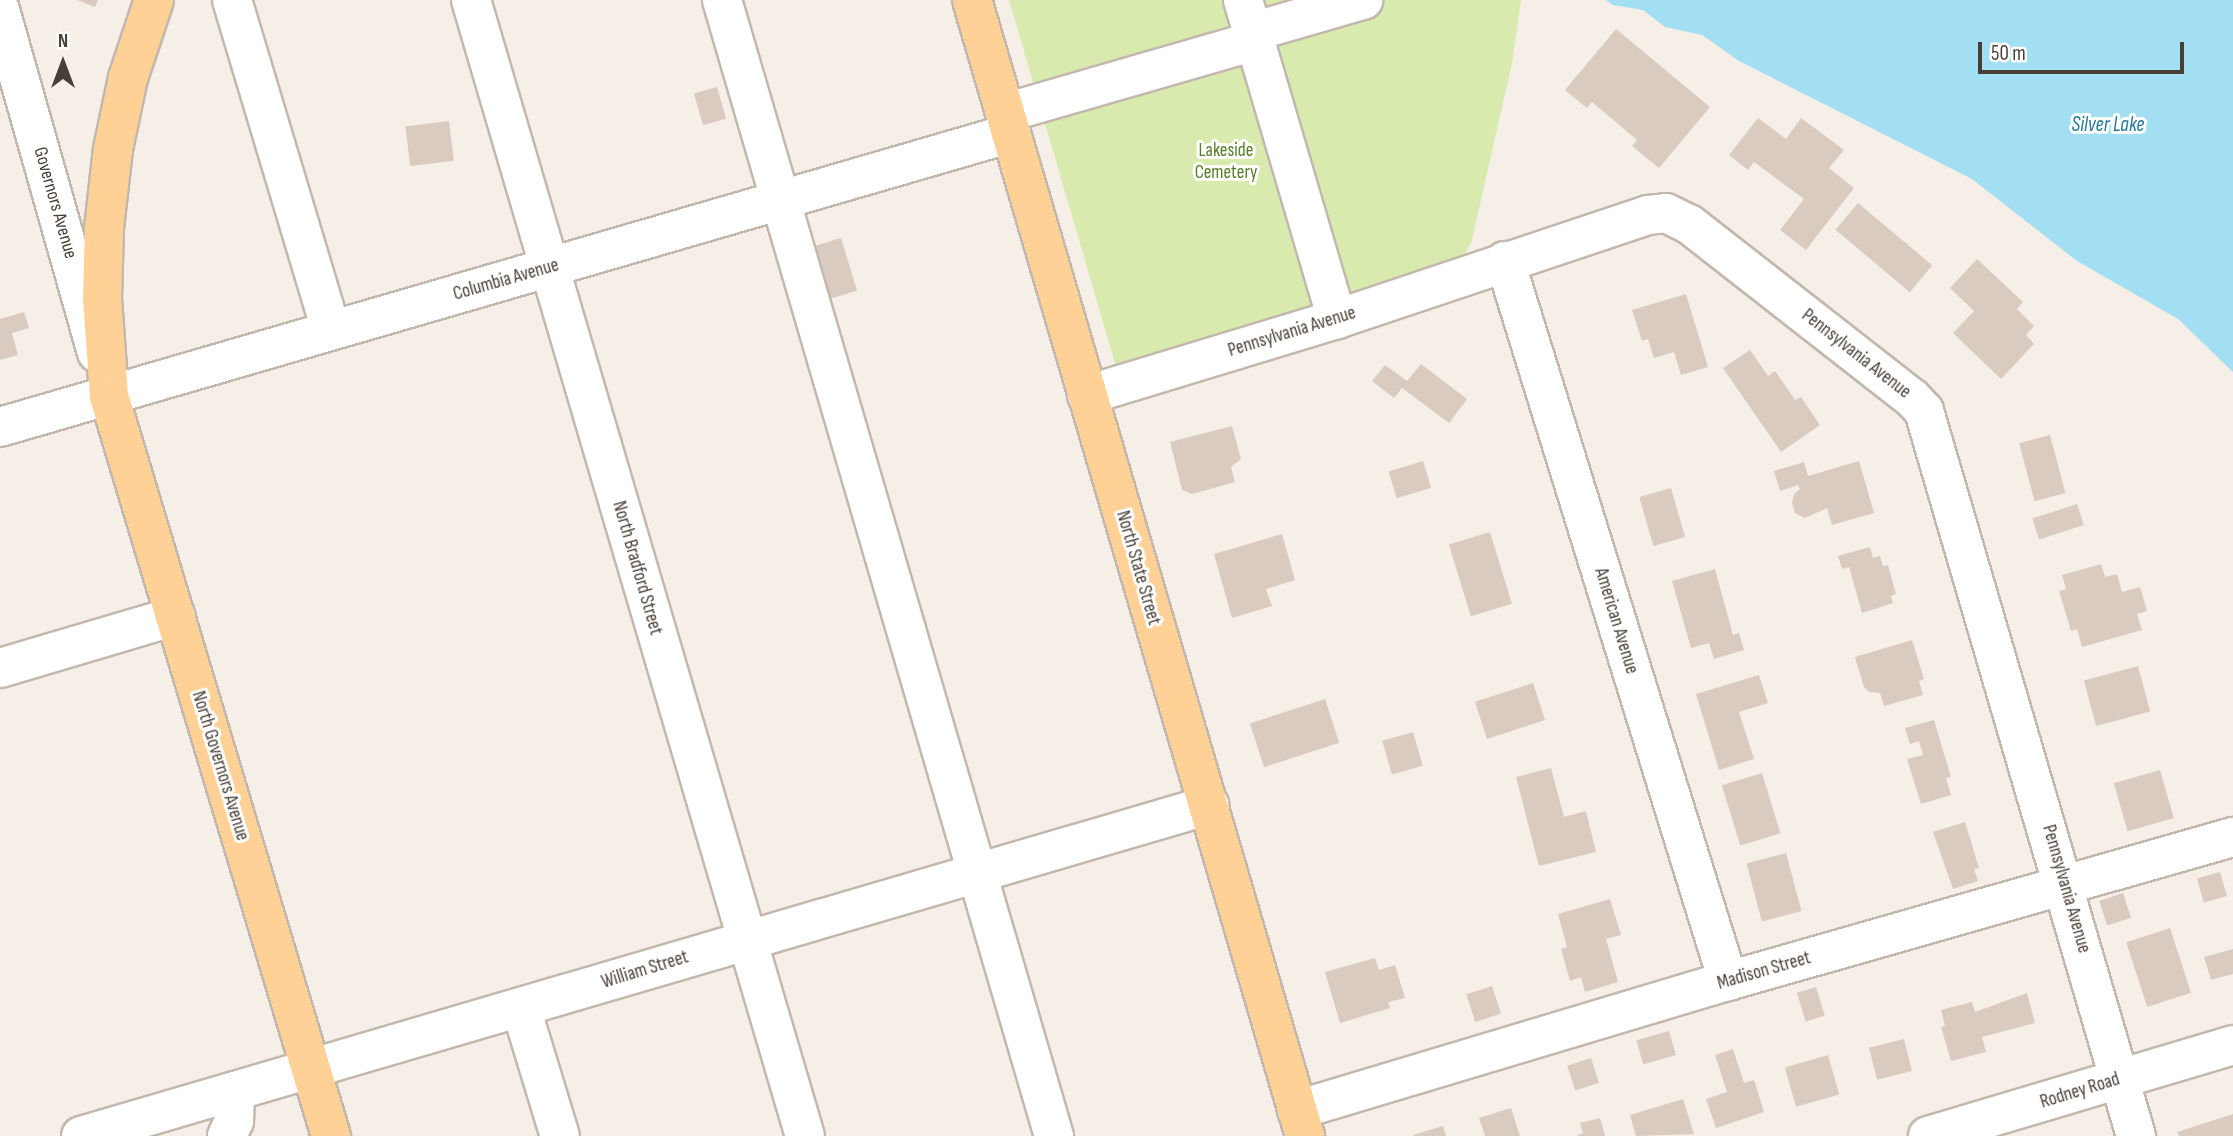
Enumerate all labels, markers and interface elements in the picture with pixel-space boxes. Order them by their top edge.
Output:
north arrow [28,28,98,98]
scale bar [1981,28,2188,72]
text: N [58,30,68,53]
text: 50 m [1991,41,2026,66]
water label: Silver Lake [2071,112,2145,138]
park label: Lakeside Cemetery [1195,140,1257,184]
street label: Governors Avenue [28,145,82,261]
street label: Columbia Avenue [451,254,561,306]
street label: Pennsylvania Avenue [1225,302,1359,362]
street label: Pennsylvania Avenue [1797,304,1915,404]
street label: North Bradford Street [607,498,667,638]
street label: North State Street [1111,508,1165,628]
street label: American Avenue [1589,565,1643,677]
street label: North Governors Avenue [186,688,254,844]
street label: Pennsylvania Avenue [2037,822,2095,956]
street label: William Street [599,946,691,994]
street label: Madison Street [1715,947,1813,995]
street label: Rodney Road [2037,1068,2123,1114]

